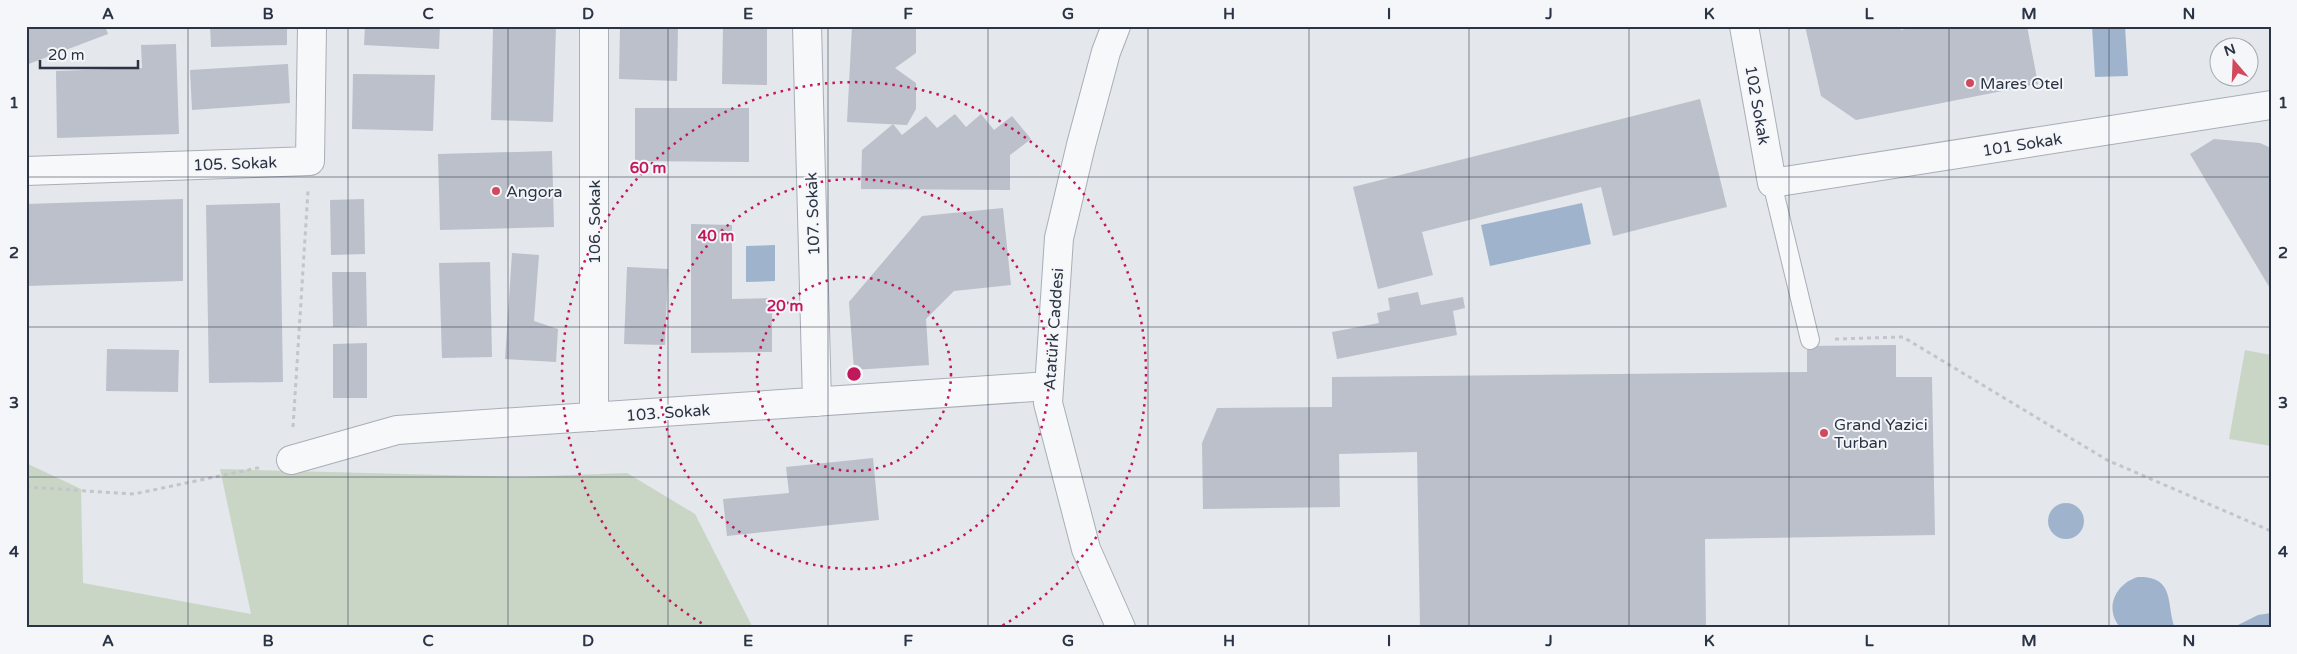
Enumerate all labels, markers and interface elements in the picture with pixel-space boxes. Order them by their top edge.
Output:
text: A [102,4,114,24]
text: B [262,4,274,24]
text: C [422,4,434,24]
text: D [582,4,594,24]
text: E [743,4,753,24]
text: F [903,4,913,24]
text: G [1062,4,1074,24]
text: H [1223,4,1235,24]
text: I [1387,4,1391,24]
text: J [1544,4,1553,24]
text: K [1704,4,1715,24]
text: L [1864,4,1874,24]
text: M [2021,4,2037,24]
text: N [2183,4,2195,24]
scale bar [40,38,138,70]
north arrow [2210,38,2260,88]
text: N [2222,40,2238,60]
text: 20 m [48,46,85,64]
street label: 102 Sokak [1740,64,1774,147]
place label: Mares Otel [1980,74,2063,94]
marker: Mares Otel [1964,77,1976,89]
text: 1 [9,93,19,113]
text: 1 [2278,93,2288,113]
street label: 101 Sokak [1981,129,2064,161]
street label: 105. Sokak [193,153,278,175]
text: 60 m [630,159,666,177]
street label: 107. Sokak [802,172,824,256]
street label: 106. Sokak [585,180,605,264]
place label: Angora [506,182,563,202]
marker: Angora [490,185,502,197]
text: 40 m [698,227,734,245]
text: 2 [9,243,19,263]
text: 2 [2278,243,2288,263]
street label: Atatürk Caddesi [1040,267,1068,391]
text: 20 m [767,297,803,315]
centre of rings [845,365,863,383]
text: 3 [9,393,19,413]
text: 3 [2278,393,2288,413]
street label: 103. Sokak [625,400,711,426]
place label: Grand Yazici Turban [1834,415,1928,453]
marker: Grand Yazici Turban [1818,427,1830,439]
text: 4 [9,542,19,562]
text: 4 [2278,542,2288,562]
text: A [102,631,114,651]
text: B [262,631,274,651]
text: C [422,631,434,651]
text: D [582,631,594,651]
text: E [743,631,753,651]
text: F [903,631,913,651]
text: G [1062,631,1074,651]
text: H [1223,631,1235,651]
text: I [1387,631,1391,651]
text: J [1544,631,1553,651]
text: K [1704,631,1715,651]
text: L [1864,631,1874,651]
text: M [2021,631,2037,651]
text: N [2183,631,2195,651]

